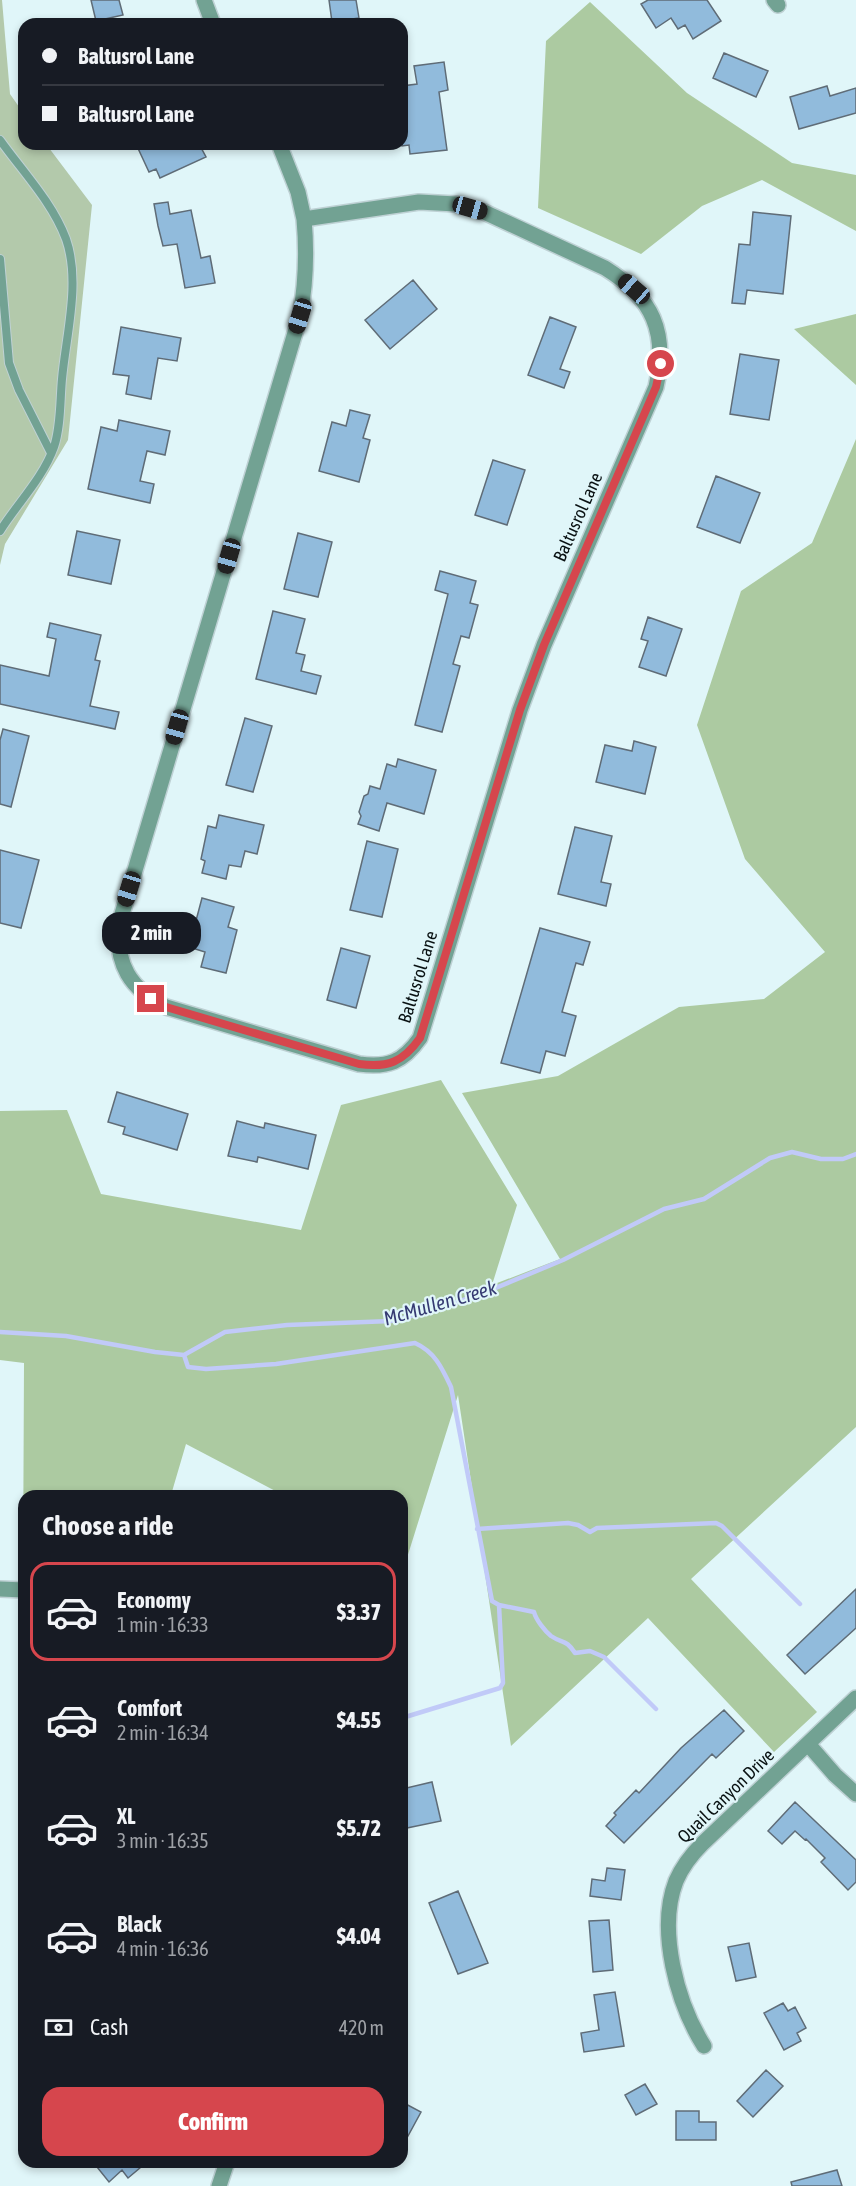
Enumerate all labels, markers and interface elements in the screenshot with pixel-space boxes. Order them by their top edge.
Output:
text: Baltusrol Lane [78,43,194,69]
text: Baltusrol Lane [78,101,194,127]
car [450,194,490,222]
car [615,270,653,308]
car [286,296,314,336]
route start [647,350,674,377]
street label: Baltusrol Lane [549,469,606,565]
car [215,536,243,576]
car [163,707,191,747]
car [115,869,143,909]
callout: 2 min [102,912,201,954]
text: 2 min [131,921,172,944]
street label: Baltusrol Lane [394,928,441,1025]
route end [137,985,164,1012]
water label: McMullen Creek [381,1275,499,1330]
text: Choose a ride [42,1510,174,1541]
icon: car [45,1585,99,1639]
text: Economy [117,1587,191,1613]
text: $3.37 [337,1599,381,1625]
text: 1 min · 16:33 [117,1613,209,1636]
icon: car [45,1693,99,1747]
text: Comfort [117,1695,182,1721]
text: $4.55 [337,1707,381,1733]
text: 2 min · 16:34 [117,1721,209,1744]
street label: Quail Canyon Drive [673,1744,778,1847]
icon: car [45,1801,99,1855]
text: XL [117,1803,135,1829]
text: $5.72 [337,1815,381,1841]
text: 3 min · 16:35 [117,1829,209,1852]
icon: car [45,1909,99,1963]
text: Black [117,1911,161,1937]
text: $4.04 [337,1923,381,1949]
text: 4 min · 16:36 [117,1937,209,1960]
icon: cash [42,2011,75,2044]
text: Cash [90,2014,129,2040]
text: 420 m [339,2016,384,2039]
button: Confirm [42,2087,384,2156]

